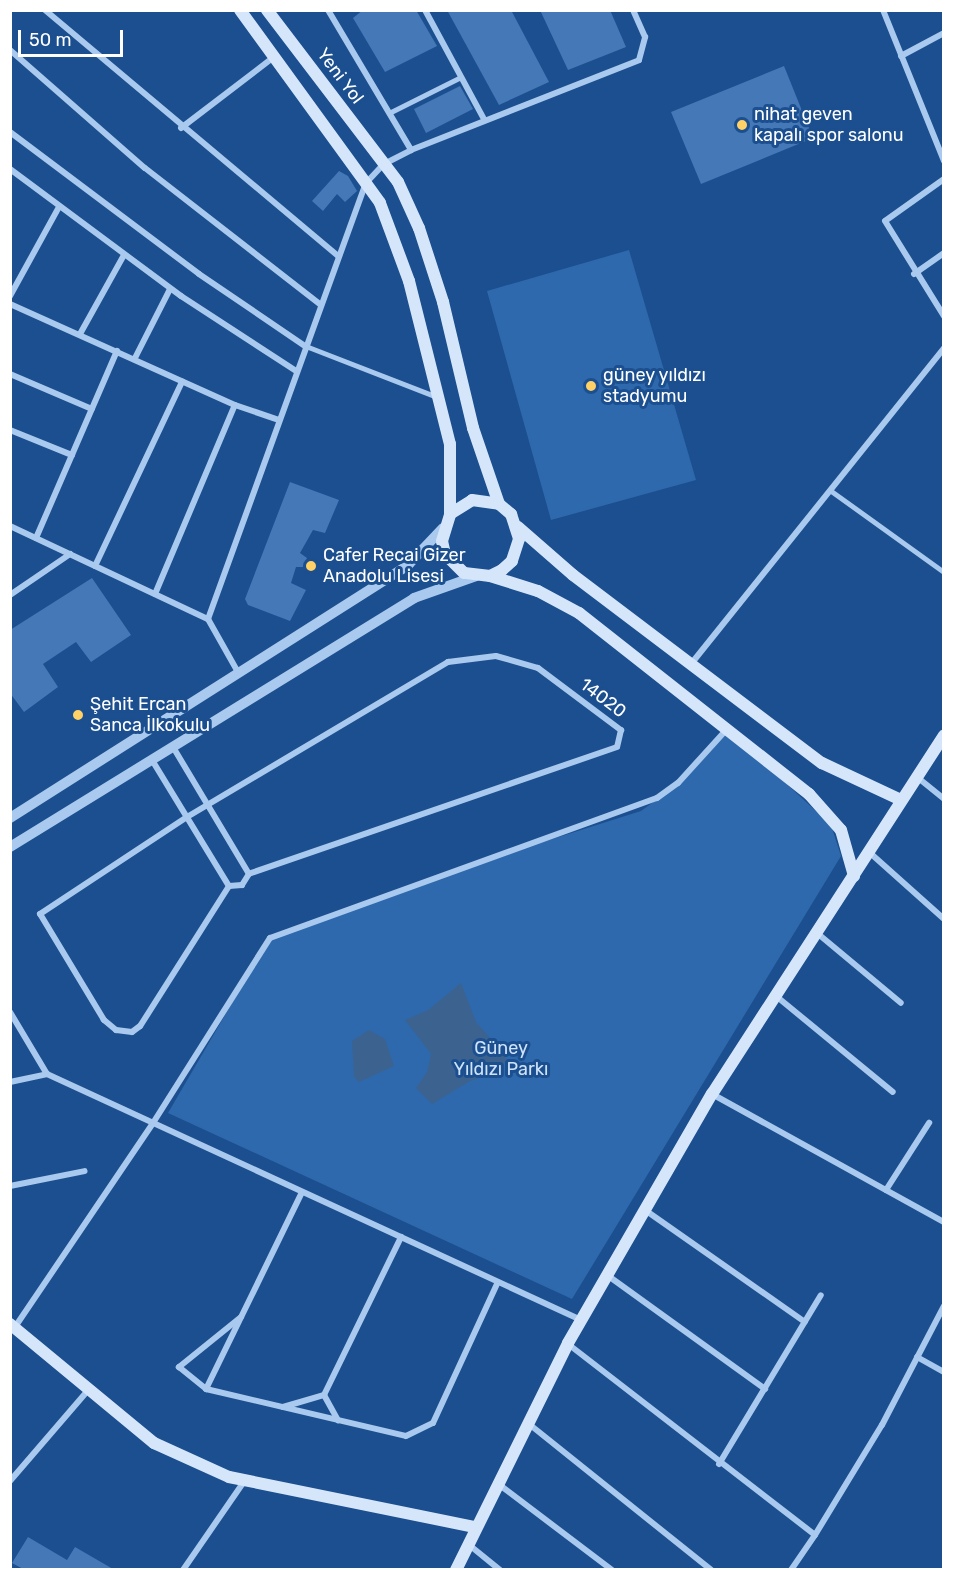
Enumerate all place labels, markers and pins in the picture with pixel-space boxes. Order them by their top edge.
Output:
place label: nihat geven kapalı spor salonu [754,104,904,146]
marker: nihat geven kapalı spor salonu [735,118,749,132]
place label: güney yıldızı stadyumu [603,365,707,407]
marker: güney yıldızı stadyumu [584,379,598,393]
place label: Cafer Recai Gizer Anadolu Lisesi [323,545,466,588]
marker: Cafer Recai Gizer Anadolu Lisesi [304,559,318,573]
place label: Şehit Ercan Sanca İlkokulu [90,694,210,736]
marker: Şehit Ercan Sanca İlkokulu [71,708,85,722]

